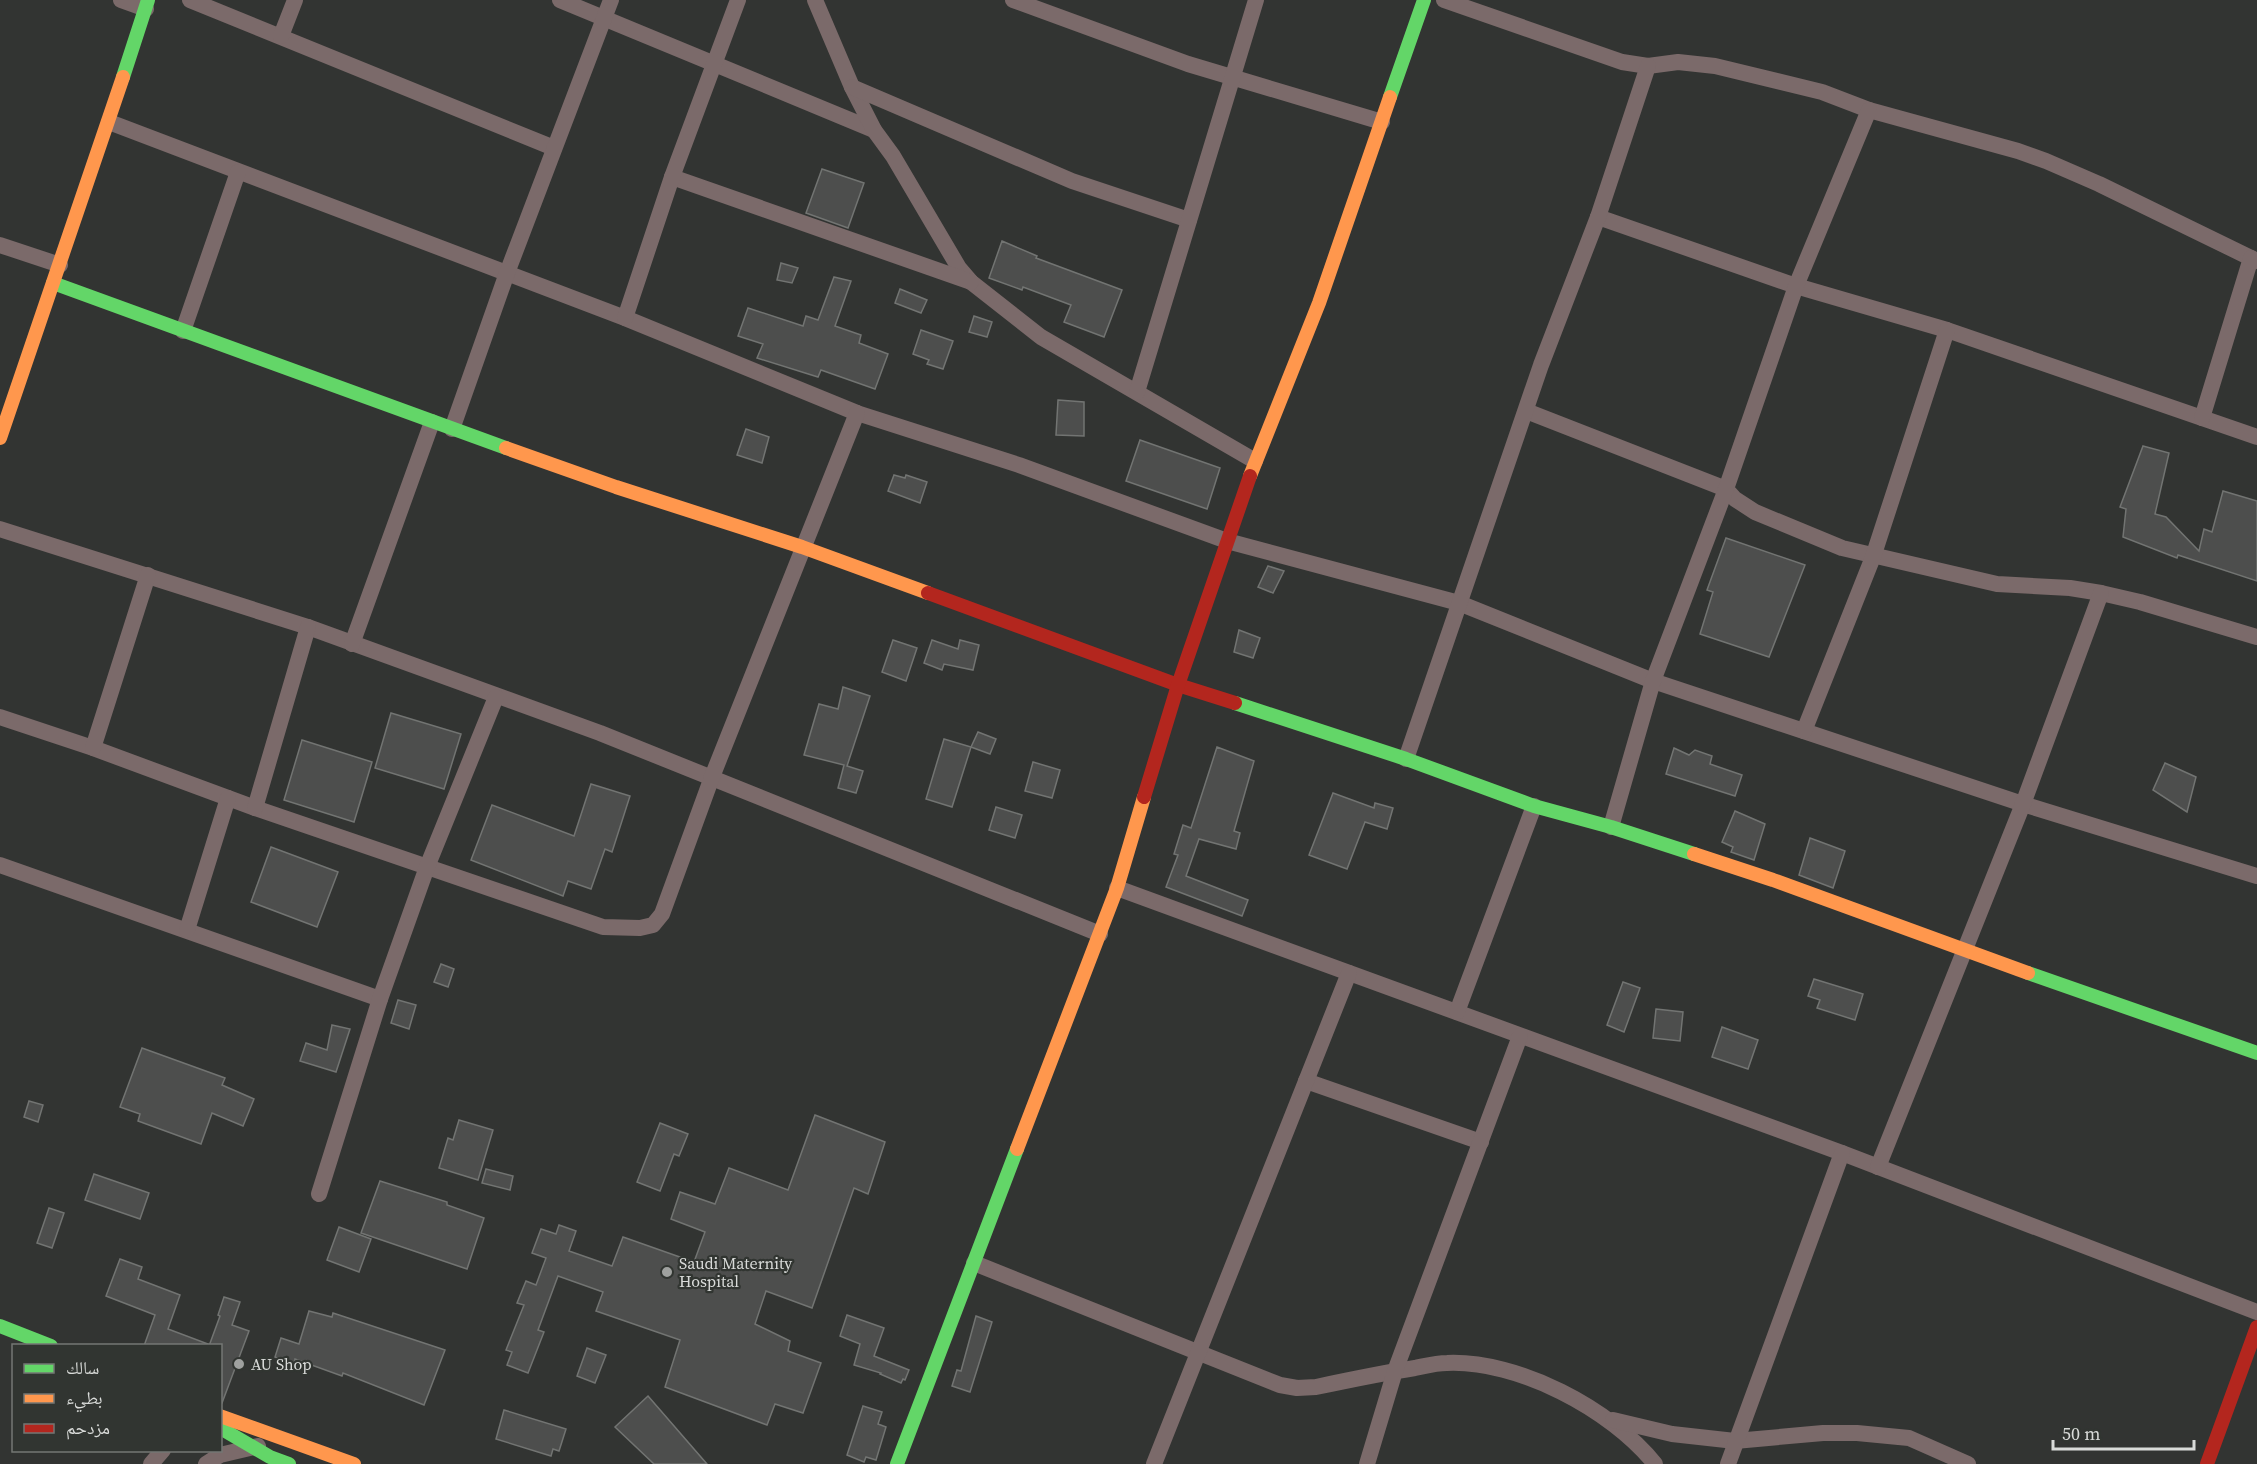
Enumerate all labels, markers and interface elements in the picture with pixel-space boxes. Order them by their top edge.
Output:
place label: Saudi Maternity Hospital [679,1252,793,1292]
marker: Saudi Maternity Hospital [660,1265,674,1279]
legend [12,1344,222,1452]
place label: AU Shop [251,1353,311,1375]
text: سالك [66,1355,99,1380]
marker: AU Shop [232,1357,246,1371]
text: بطيء [66,1385,103,1413]
scale bar [2053,1413,2194,1451]
text: مزدحم [66,1415,110,1440]
text: 50 m [2062,1421,2100,1446]

